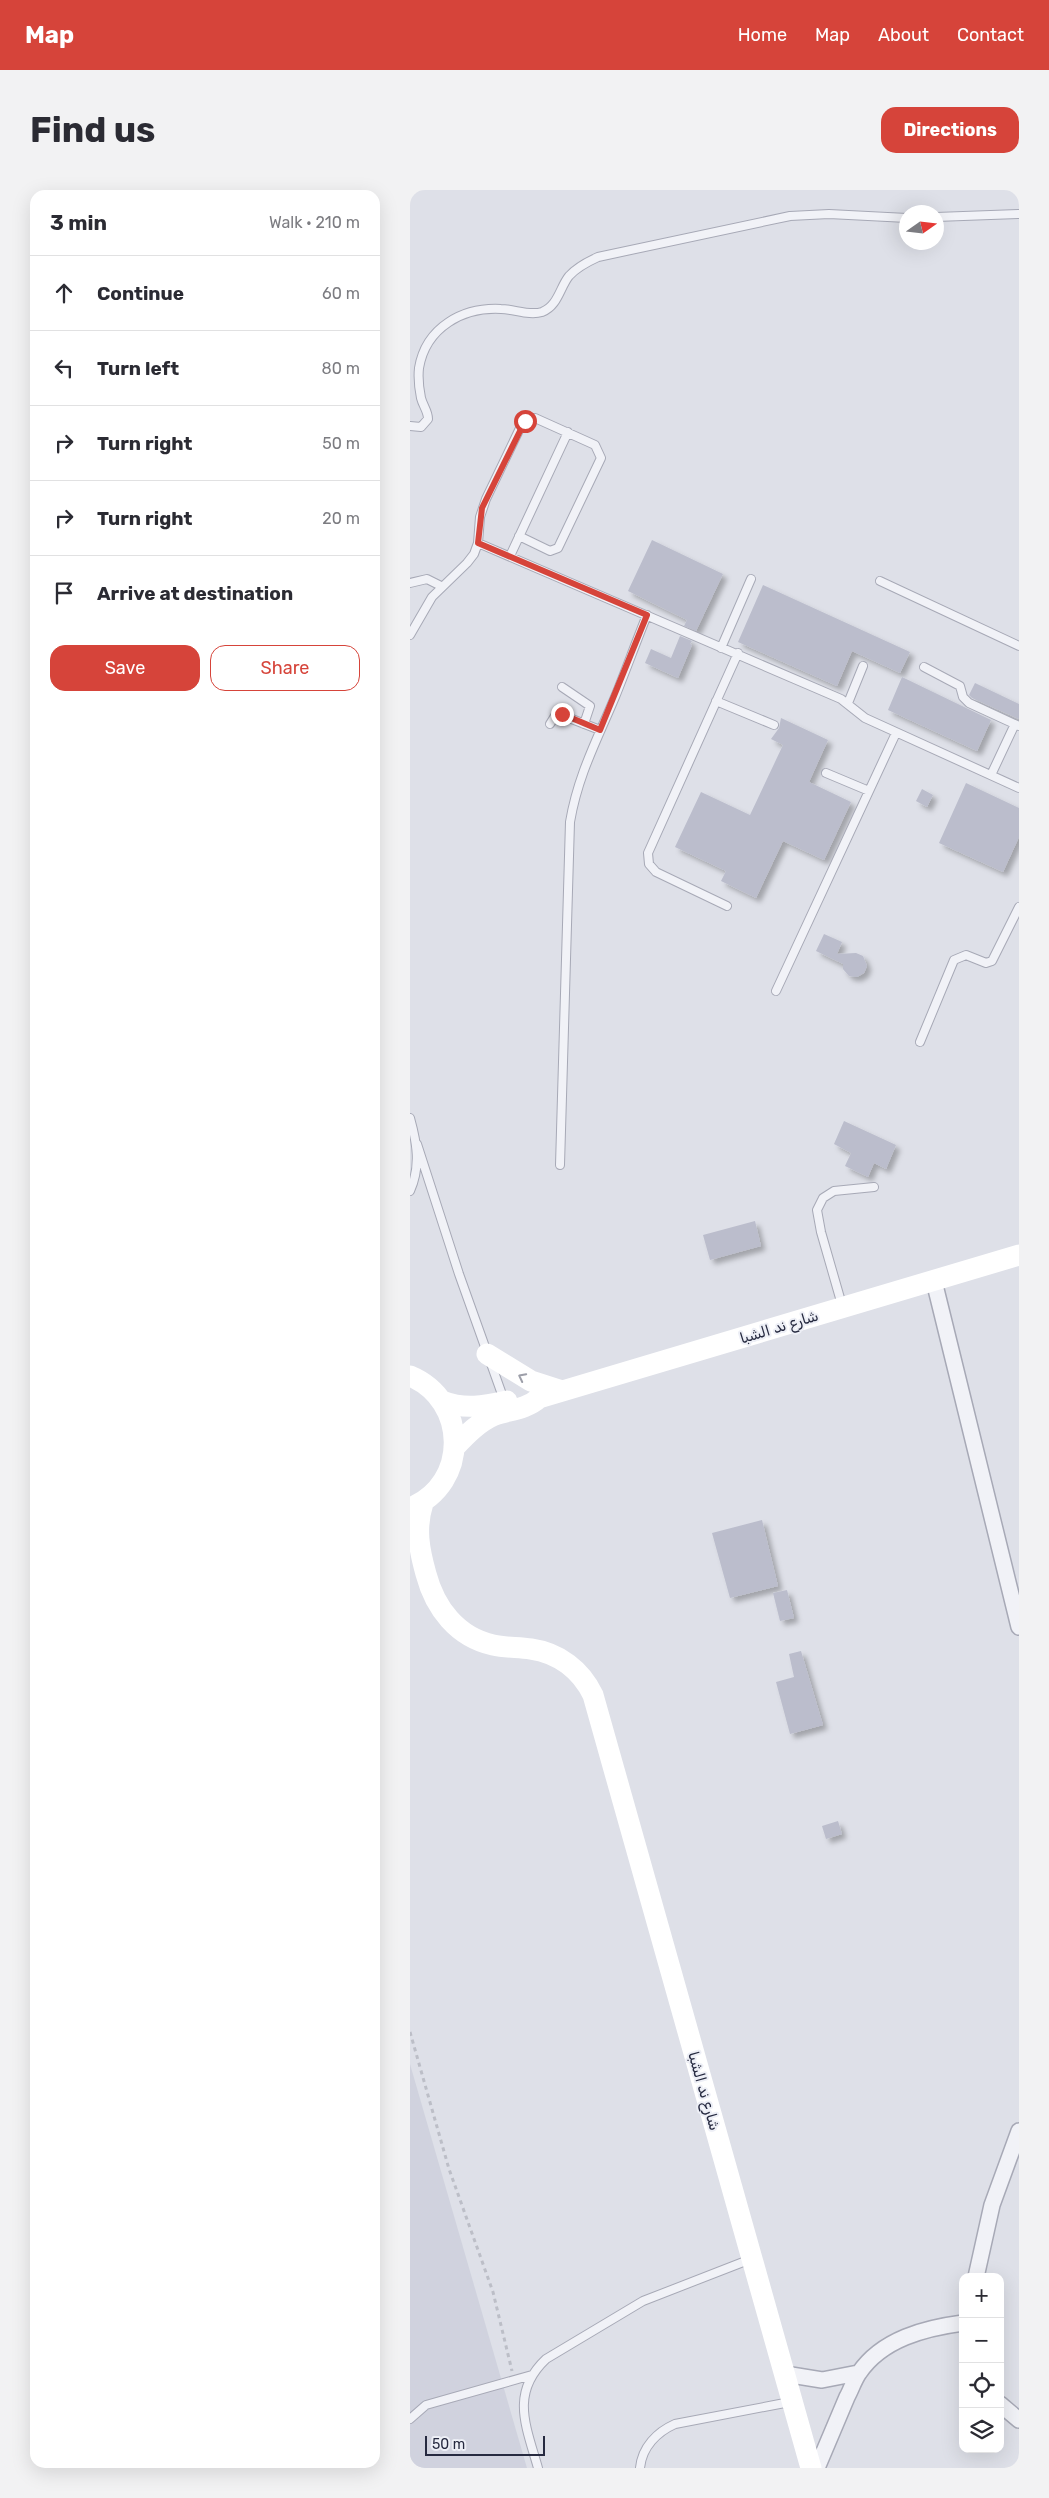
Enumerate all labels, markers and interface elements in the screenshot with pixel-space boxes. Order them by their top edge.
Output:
text: Map [25,21,74,49]
text: Home [738,24,787,46]
text: Map [815,24,850,46]
text: About [878,24,929,46]
text: Contact [957,24,1024,46]
button: Directions [881,107,1019,153]
text: Find us [30,109,155,151]
north arrow [899,205,944,250]
text: 3 min [50,210,107,235]
text: Walk · 210 m [269,213,360,232]
icon: ahead [50,279,78,307]
text: Continue [97,282,184,305]
text: 60 m [322,284,360,303]
icon: left [50,354,78,382]
text: Turn left [97,357,179,380]
text: 80 m [322,359,360,378]
route start [514,410,537,433]
icon: right [50,429,78,457]
text: Turn right [97,432,192,455]
text: 50 m [322,434,360,453]
icon: right [50,504,78,532]
text: Turn right [97,507,192,530]
text: 20 m [322,509,360,528]
icon: arrive [50,579,78,607]
text: Arrive at destination [97,582,293,605]
button: Save [50,645,200,691]
button: Share [210,645,360,691]
route end [551,703,574,726]
street label: شارع ند الشبا [738,1307,821,1349]
one-way arrow [519,1373,528,1383]
street label: شارع ند الشبا [682,2049,724,2133]
map controls [959,2273,1004,2453]
button: + [959,2273,1004,2318]
button: − [959,2318,1004,2363]
button: locate [959,2363,1004,2408]
button: layers [959,2408,1004,2453]
scale bar [425,2433,545,2456]
text: 50 m [432,2436,465,2453]

